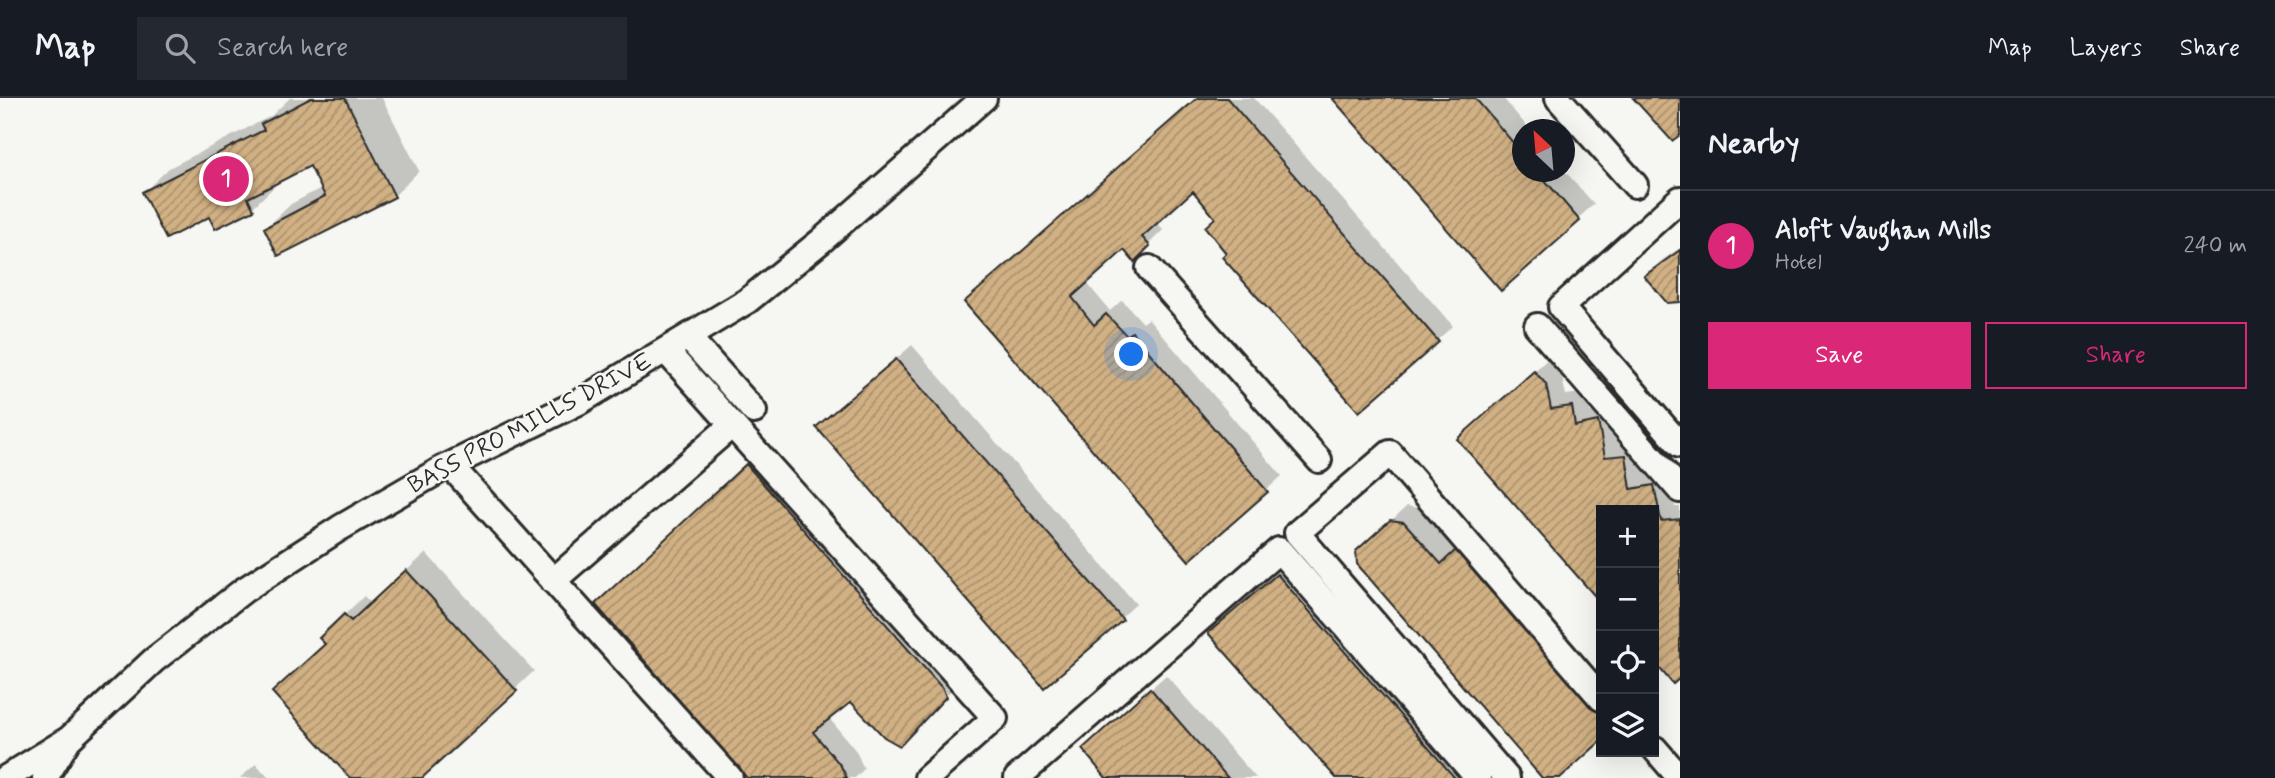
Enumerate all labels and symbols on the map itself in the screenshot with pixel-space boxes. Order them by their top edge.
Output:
north arrow [1512,119,1575,182]
pin: 1 [203,153,249,205]
your location [1114,337,1148,371]
street label: BASS PRO MILLS DRIVE [403,346,657,502]

